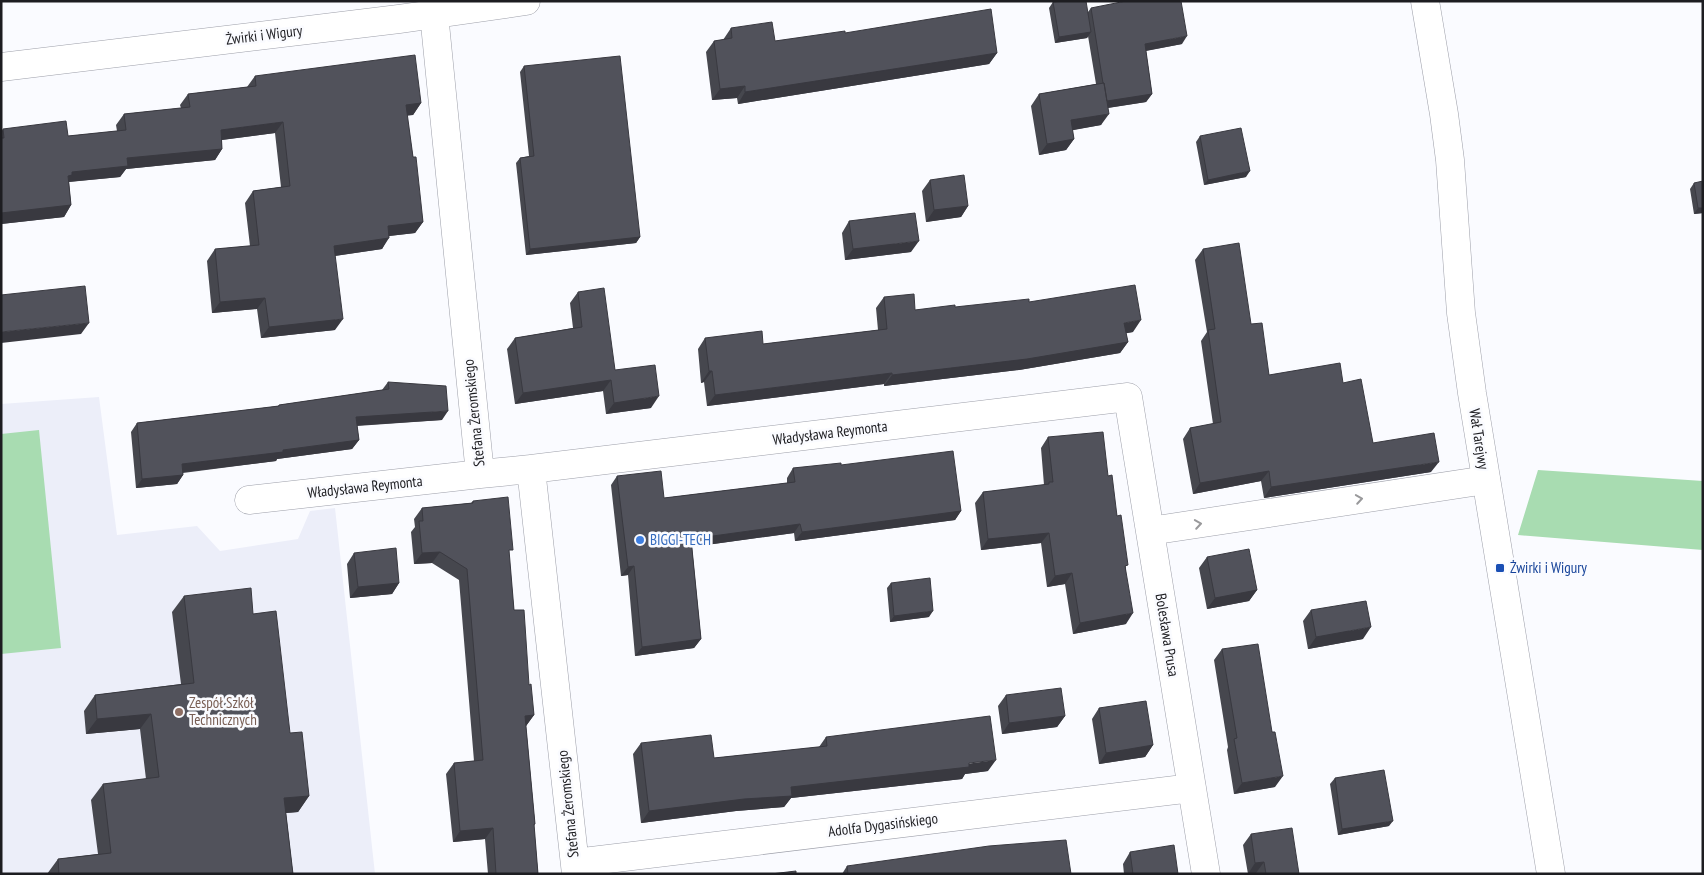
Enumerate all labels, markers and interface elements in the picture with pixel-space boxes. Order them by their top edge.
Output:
street label: Żwirki i Wigury [225,20,304,49]
street label: Stefana Żeromskiego [458,358,489,468]
street label: Wał Tarejwy [1465,407,1494,471]
street label: Władysława Reymonta [771,416,888,449]
street label: Władysława Reymonta [307,471,423,502]
one-way arrow [1355,494,1363,505]
one-way arrow [1194,519,1203,529]
place label: BIGGI-TECH [650,530,711,549]
marker: BIGGI-TECH [634,534,646,546]
place label: Żwirki i Wigury [1510,558,1587,577]
marker: Żwirki i Wigury [1494,562,1506,574]
street label: Bolesława Prusa [1152,592,1183,678]
place label: Zespół Szkół Technicznych [189,693,257,729]
marker: Zespół Szkół Technicznych [173,706,185,718]
street label: Stefana Żeromskiego [552,749,583,859]
street label: Adolfa Dygasińskiego [827,808,939,841]

